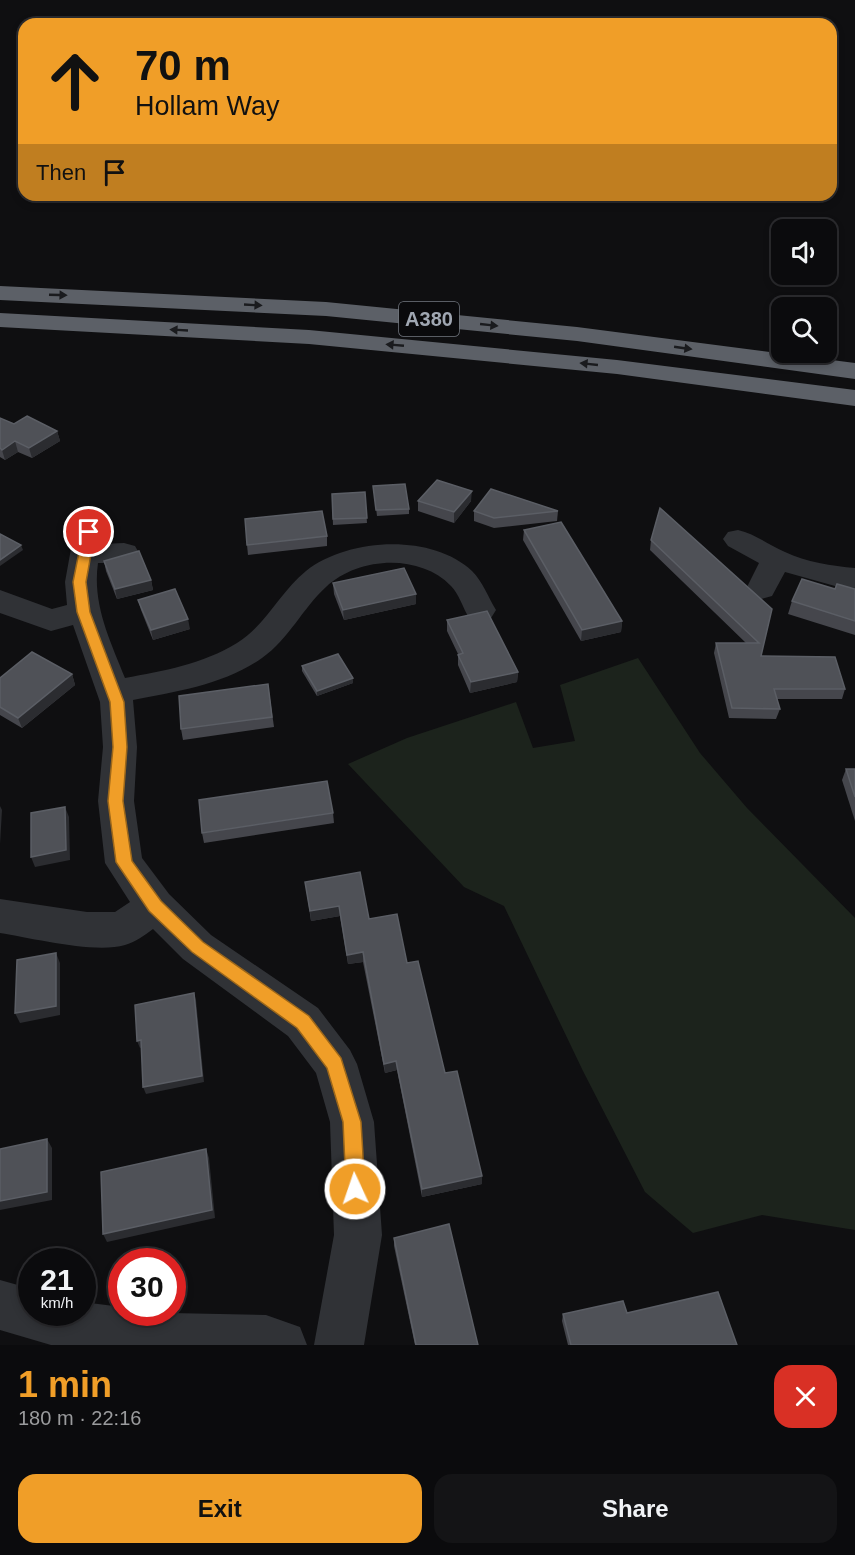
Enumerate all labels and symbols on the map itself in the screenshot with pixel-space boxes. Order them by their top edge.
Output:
one-way arrow [49,290,68,300]
one-way arrow [244,301,263,310]
road number: A380 [399,302,459,336]
one-way arrow [480,320,499,330]
one-way arrow [170,325,189,335]
one-way arrow [385,340,404,350]
one-way arrow [674,343,693,353]
one-way arrow [579,359,598,369]
pin [63,506,114,557]
position arrow [323,1157,387,1221]
speed limit sign: 30 [108,1248,186,1326]

